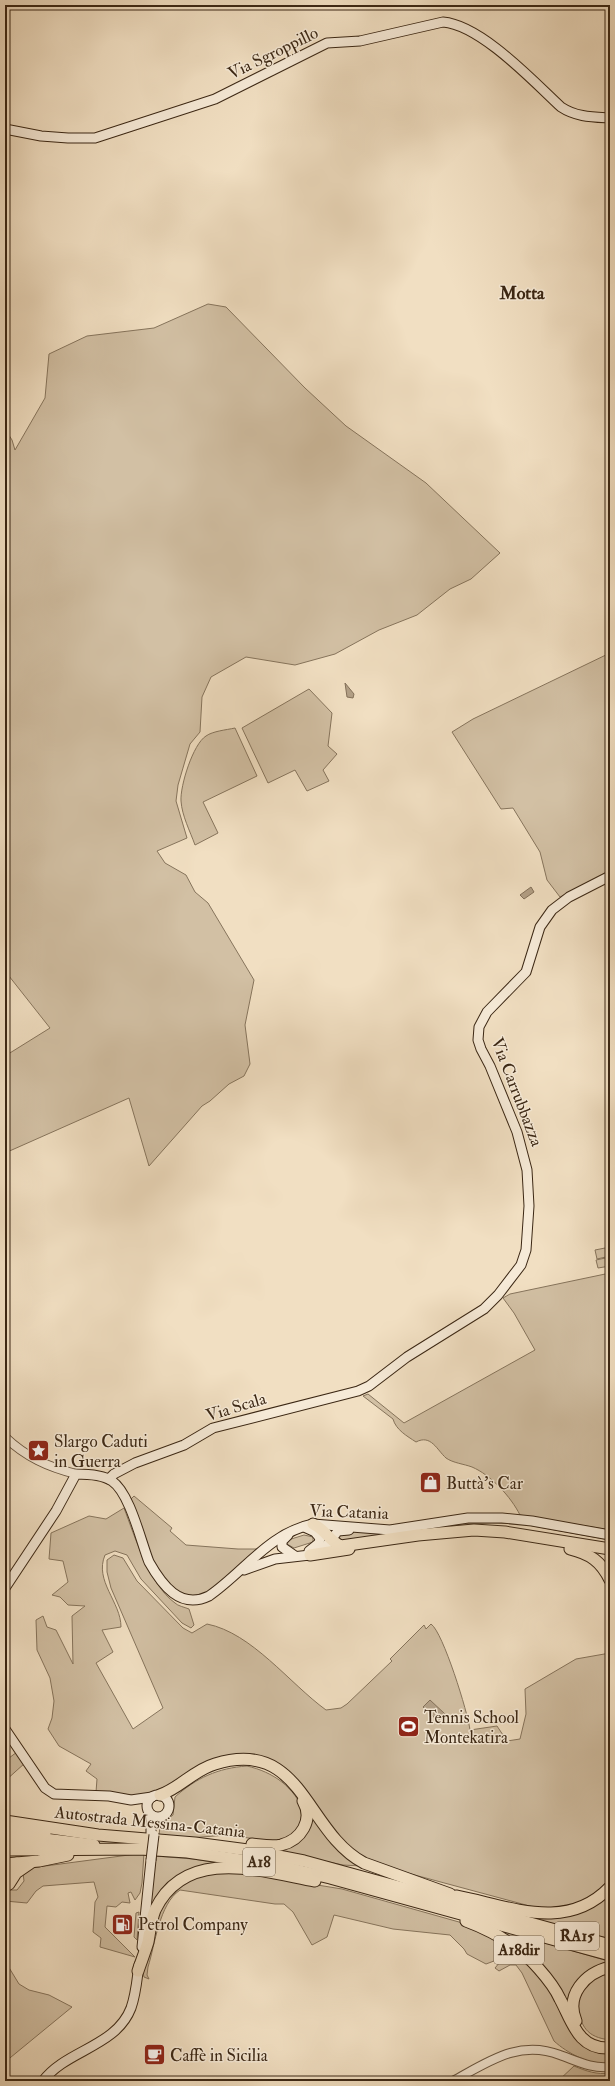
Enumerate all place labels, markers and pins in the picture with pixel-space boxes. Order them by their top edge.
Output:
place label: Slargo Caduti in Guerra [54,1431,148,1472]
place icon: Slargo Caduti in Guerra [26,1438,52,1464]
shop icon: Buttà's Car [418,1470,444,1496]
place label: Buttà's Car [446,1473,524,1494]
place label: Tennis School Montekatira [424,1707,520,1748]
sports icon: Tennis School Montekatira [396,1714,422,1740]
fuel station icon: Petrol Company [110,1911,136,1937]
place label: Petrol Company [138,1914,248,1936]
cafe icon: Caffè in Sicilia [141,2042,167,2068]
place label: Caffè in Sicilia [170,2045,269,2066]

